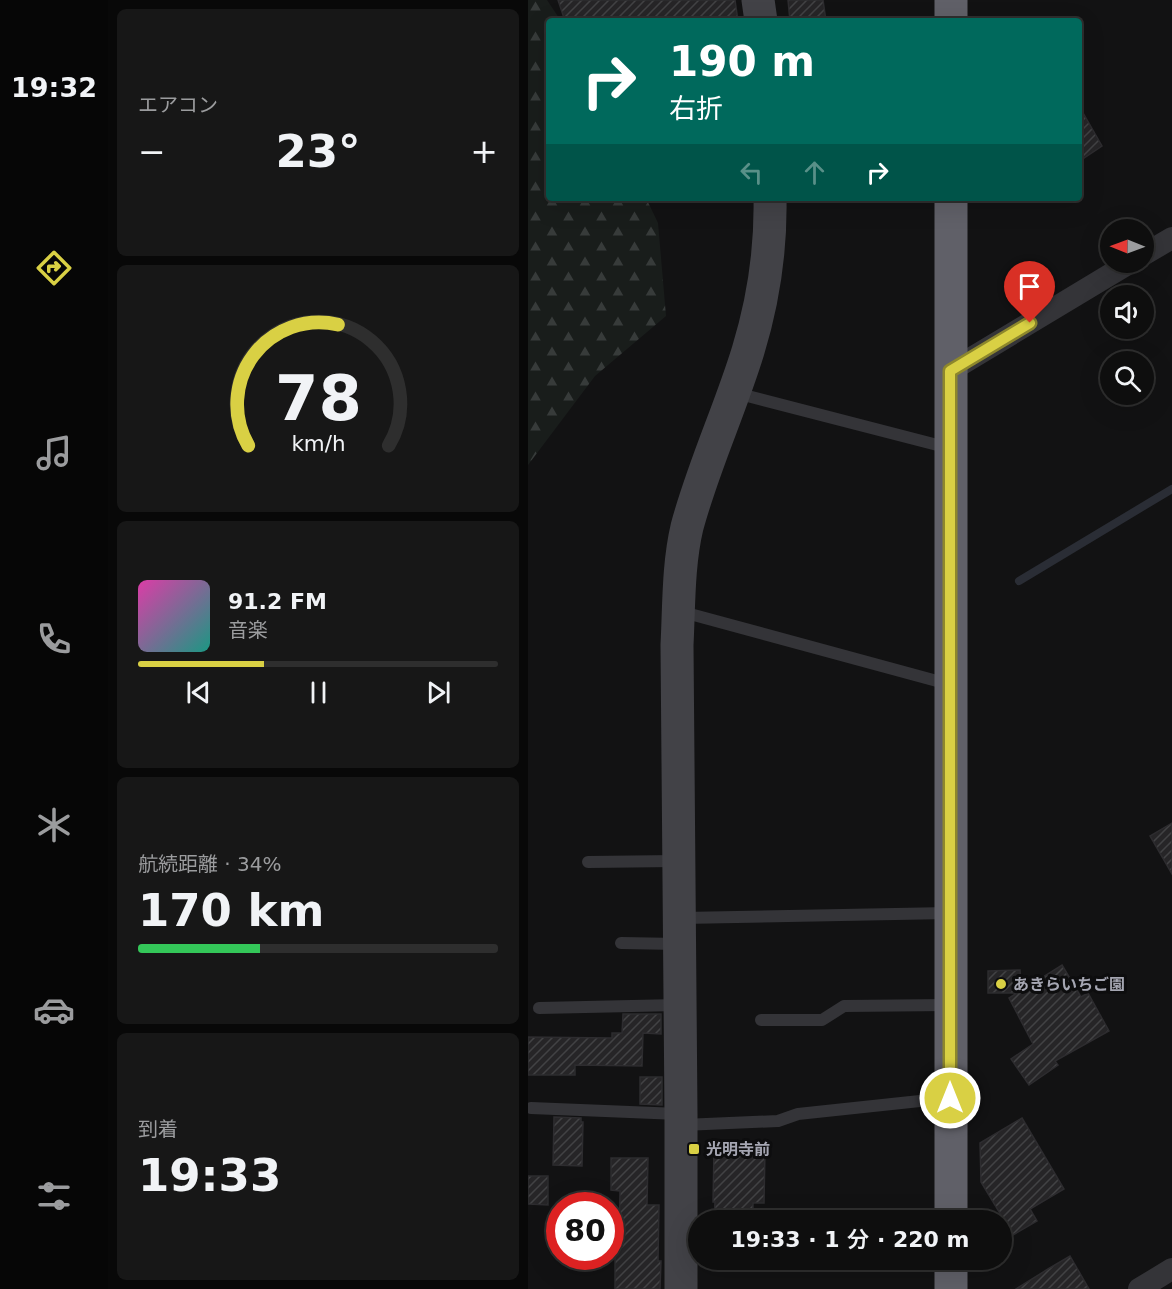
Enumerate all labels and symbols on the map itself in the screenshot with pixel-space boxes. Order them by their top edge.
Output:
north arrow [1100,219,1154,273]
pin [1004,261,1055,323]
place label: あきらいちご園 [1013,975,1125,994]
marker: あきらいちご園 [994,977,1008,991]
position arrow [918,1066,982,1130]
place label: 光明寺前 [706,1140,770,1159]
marker: 光明寺前 [687,1142,701,1156]
speed limit sign: 80 [546,1192,624,1270]

